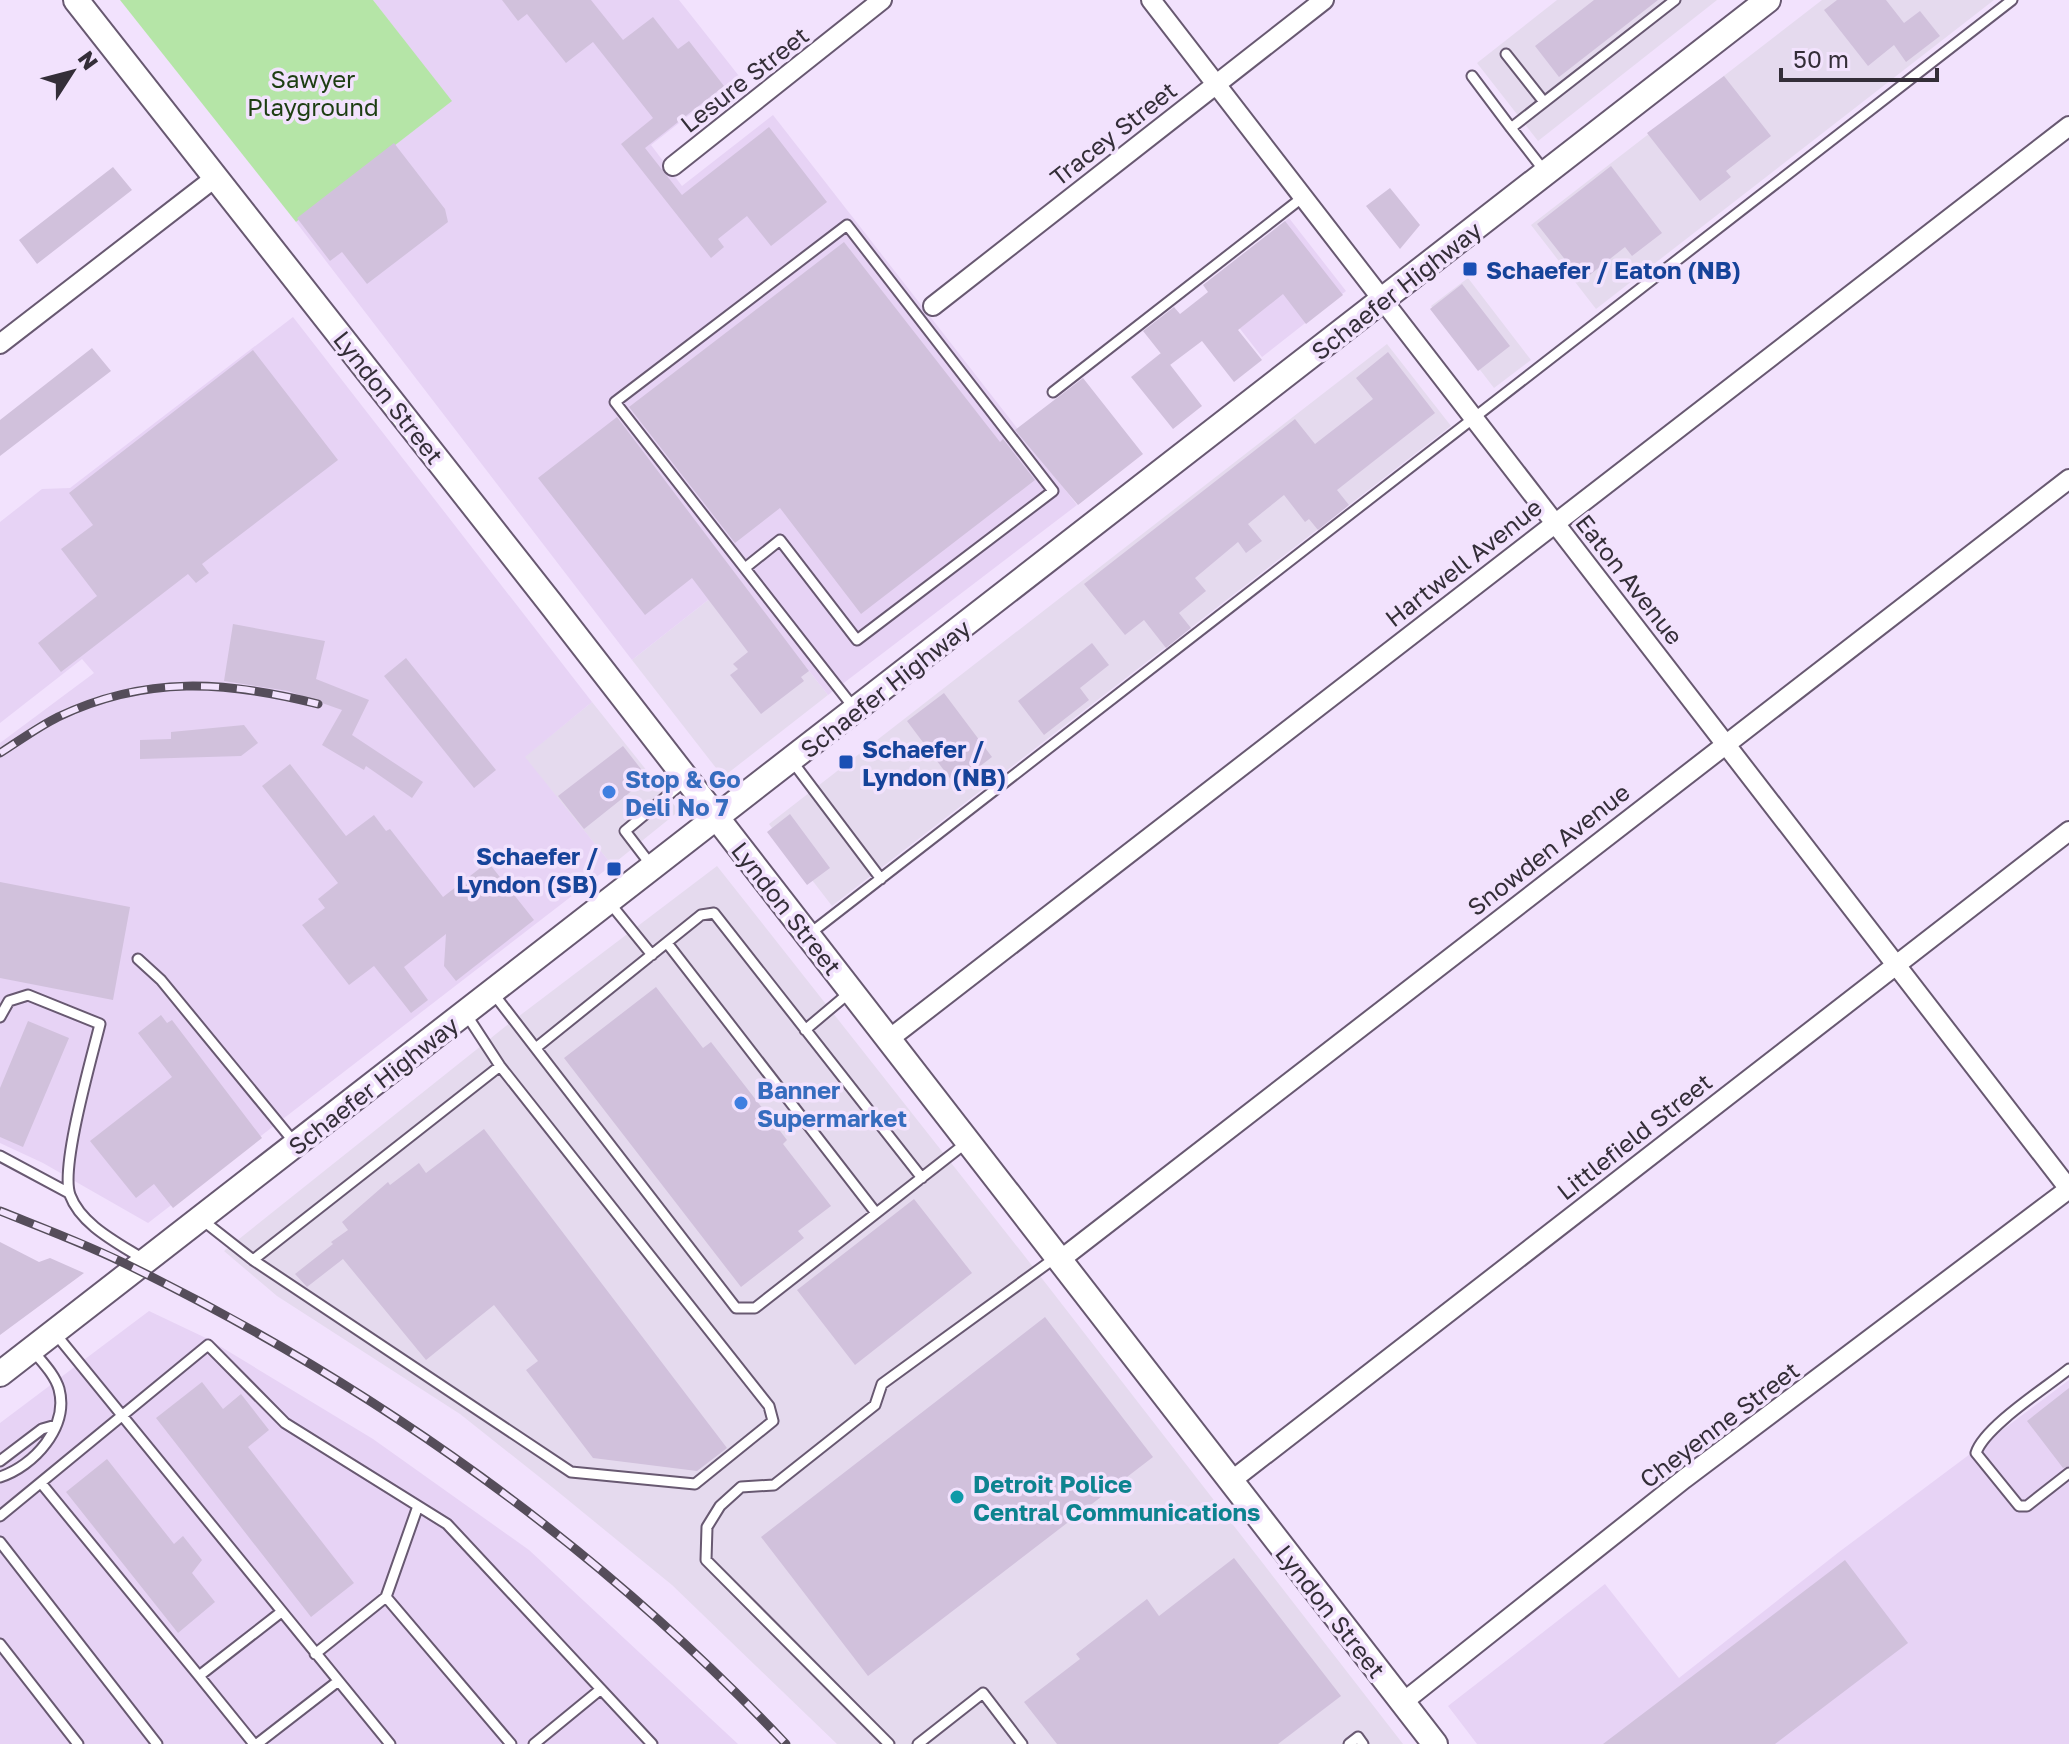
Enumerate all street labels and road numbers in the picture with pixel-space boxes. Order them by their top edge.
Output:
street label: Lesure Street [674,20,814,138]
street label: Tracey Street [1044,75,1182,191]
street label: Schaefer Highway [1305,215,1487,365]
street label: Lyndon Street [328,325,450,469]
street label: Hartwell Avenue [1379,492,1547,632]
street label: Eaton Avenue [1570,508,1690,650]
street label: Schaefer Highway [794,613,976,763]
street label: Snowden Avenue [1461,777,1635,921]
street label: Lyndon Street [726,836,848,980]
street label: Schaefer Highway [282,1010,464,1160]
street label: Littlefield Street [1551,1067,1717,1205]
street label: Cheyenne Street [1634,1355,1804,1493]
street label: Lyndon Street [1270,1539,1392,1683]

